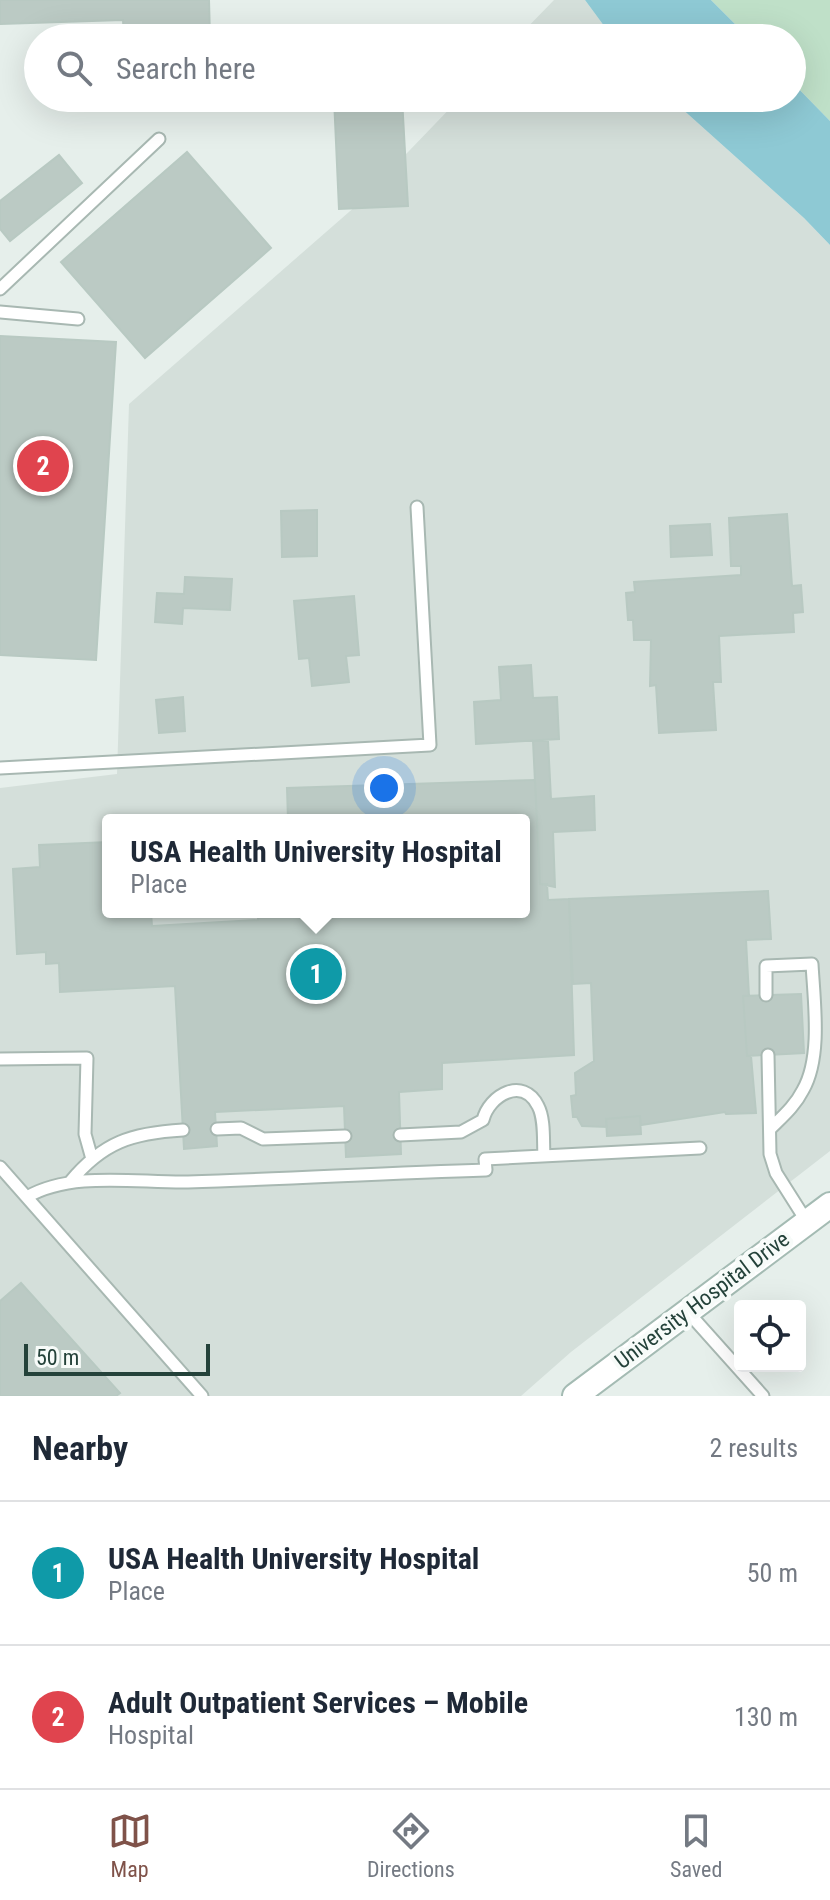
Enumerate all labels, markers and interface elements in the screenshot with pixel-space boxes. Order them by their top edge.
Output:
search box [24,24,806,112]
icon: search [52,46,96,90]
text: Search here [116,51,256,86]
pin: 2 [17,436,69,496]
your location [364,768,404,808]
popup [102,814,530,918]
text: USA Health University Hospital [130,834,502,869]
text: Place [130,869,187,899]
pin: 1 [290,944,342,1004]
street label: University Hospital Drive [610,1226,794,1374]
map controls [734,1300,806,1372]
button: locate [734,1300,806,1372]
scale bar [24,1340,210,1376]
text: 50 m [36,1345,79,1370]
text: Nearby [32,1428,128,1468]
text: 2 results [709,1433,798,1463]
text: USA Health University Hospital [108,1541,479,1576]
text: 1 [51,1558,65,1588]
text: 50 m [747,1558,798,1588]
text: Place [108,1576,165,1606]
text: Adult Outpatient Services – Mobile [108,1685,528,1720]
text: 2 [51,1702,65,1732]
text: 130 m [734,1702,798,1732]
text: Hospital [108,1720,194,1750]
tab: Map [108,1809,152,1882]
tab: Directions [367,1809,455,1882]
tab: Saved [670,1809,722,1882]

